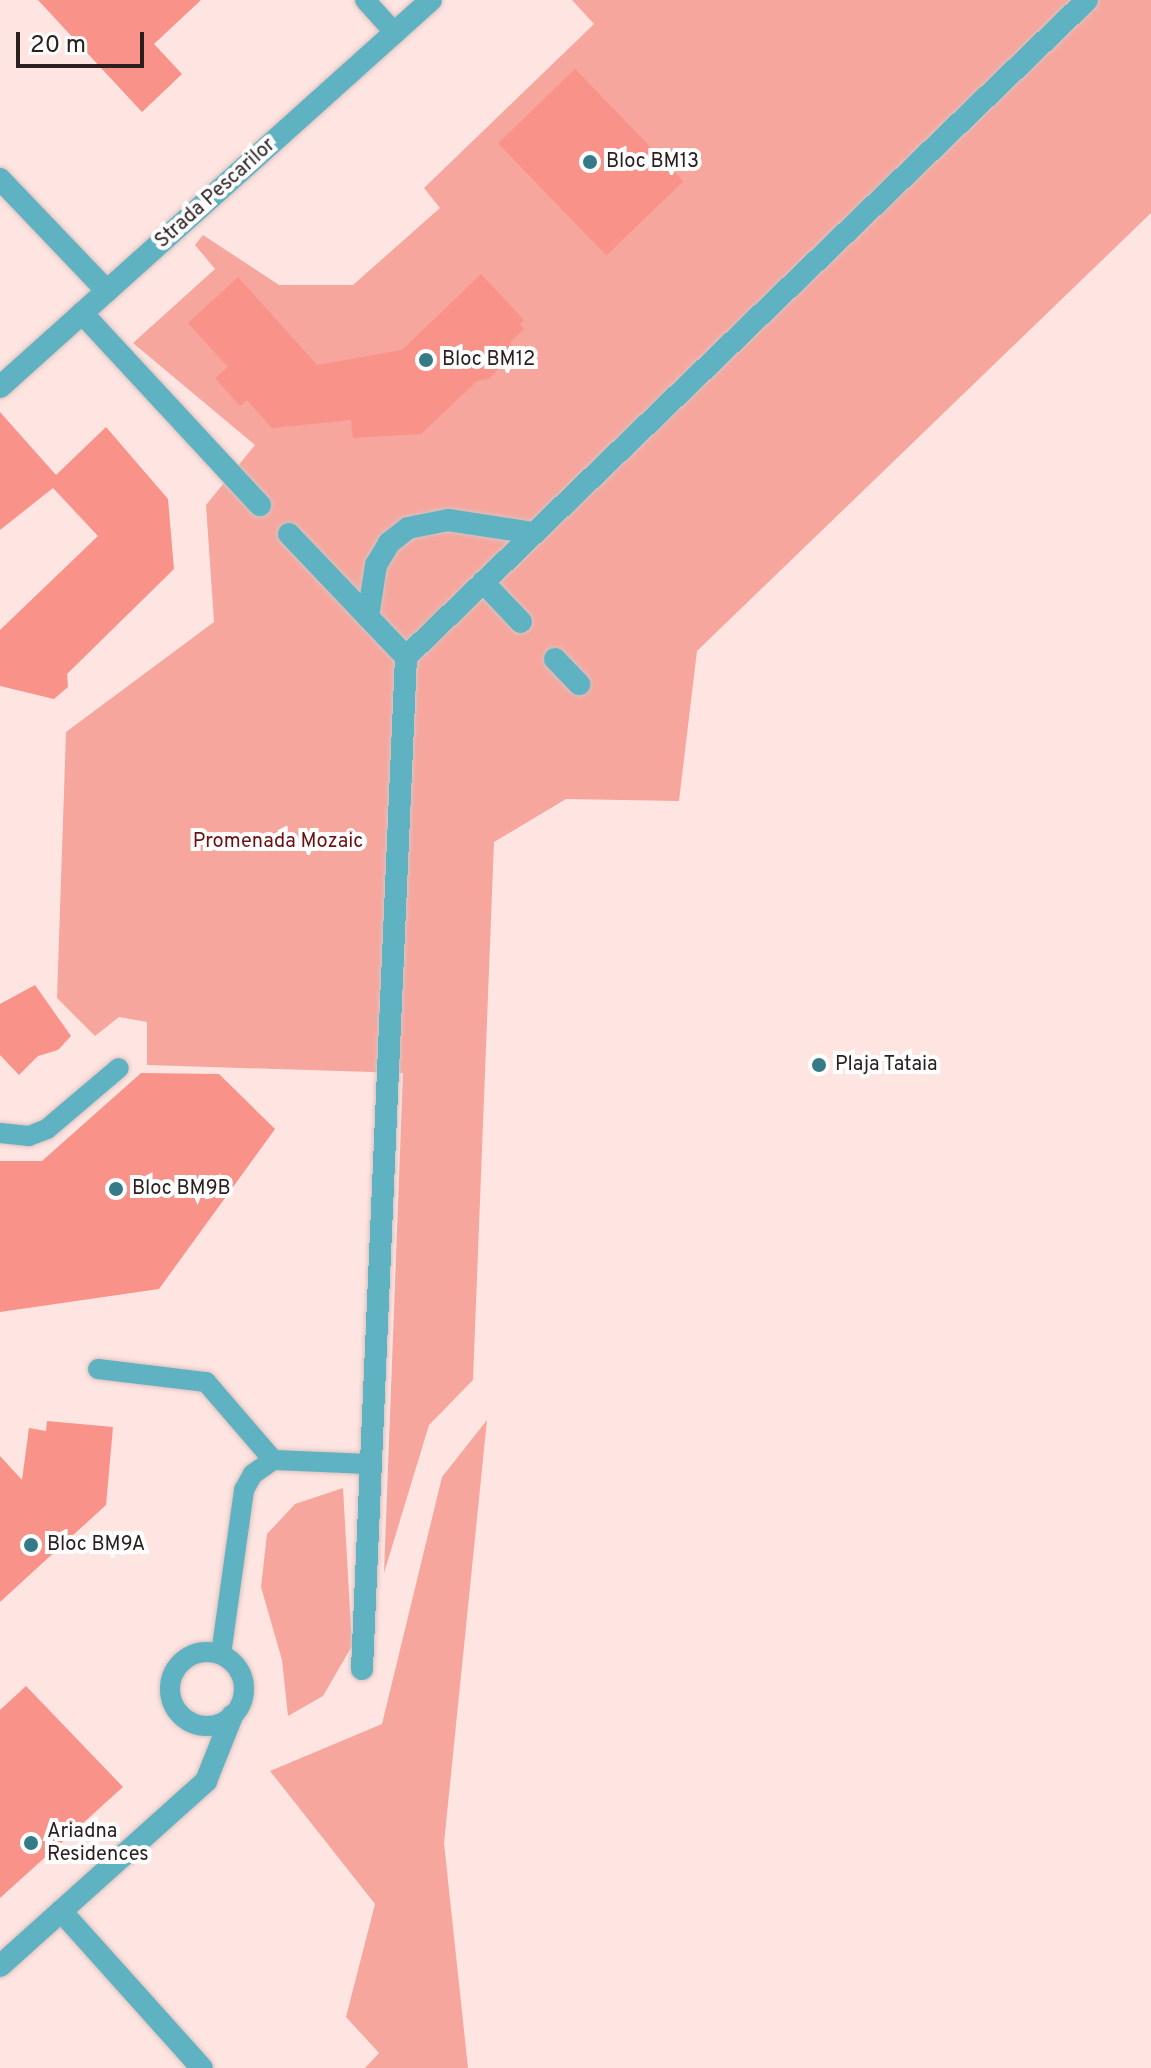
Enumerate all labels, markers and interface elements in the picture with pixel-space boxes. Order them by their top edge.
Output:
scale bar [20,16,148,66]
text: 20 m [30,31,86,61]
street label: Strada Pescarilor [151,134,281,254]
place label: Bloc BM13 [606,150,699,174]
marker: Bloc BM13 [581,153,599,171]
place label: Bloc BM12 [442,348,535,372]
marker: Bloc BM12 [417,351,435,369]
park label: Promenada Mozaic [193,830,363,854]
place label: Plaja Tataia [835,1053,938,1077]
marker: Plaja Tataia [810,1056,828,1074]
place label: Bloc BM9B [132,1177,231,1201]
marker: Bloc BM9B [107,1180,125,1198]
place label: Bloc BM9A [47,1533,145,1557]
marker: Bloc BM9A [22,1536,40,1554]
place label: Ariadna Residences [47,1820,149,1867]
marker: Ariadna Residences [22,1834,40,1852]

